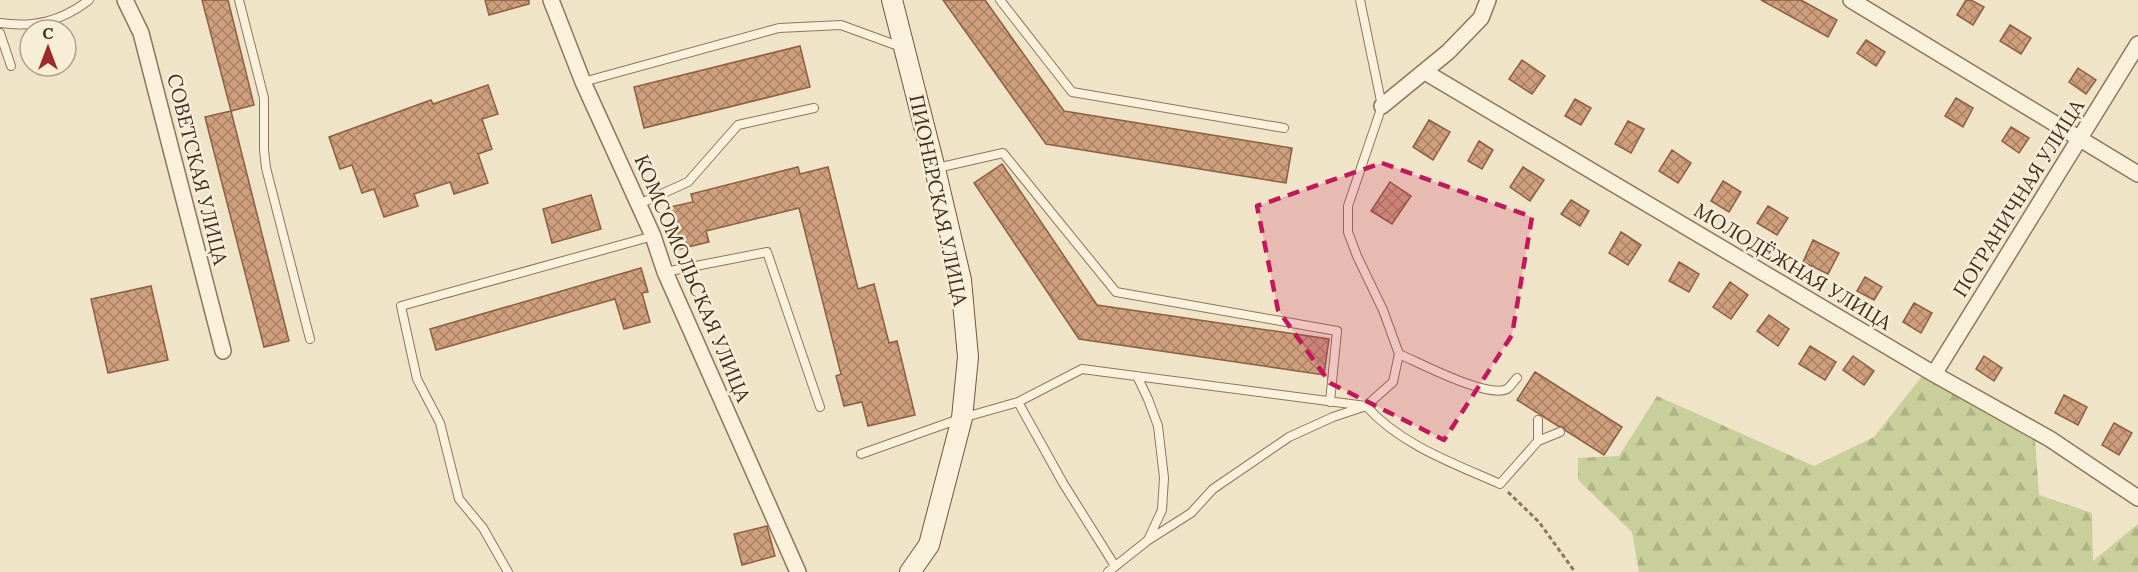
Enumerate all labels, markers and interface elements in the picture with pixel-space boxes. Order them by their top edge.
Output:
north arrow [18,18,78,78]
text: С [42,23,54,43]
street label: СОВЕТСКАЯ УЛИЦА [162,71,234,267]
street label: ПИОНЕРСКАЯ УЛИЦА [904,92,974,308]
street label: ПОГРАНИЧНАЯ УЛИЦА [1947,94,2089,301]
street label: КОМСОМОЛЬСКАЯ УЛИЦА [629,151,757,406]
street label: МОЛОДЁЖНАЯ УЛИЦА [1690,197,1897,335]

